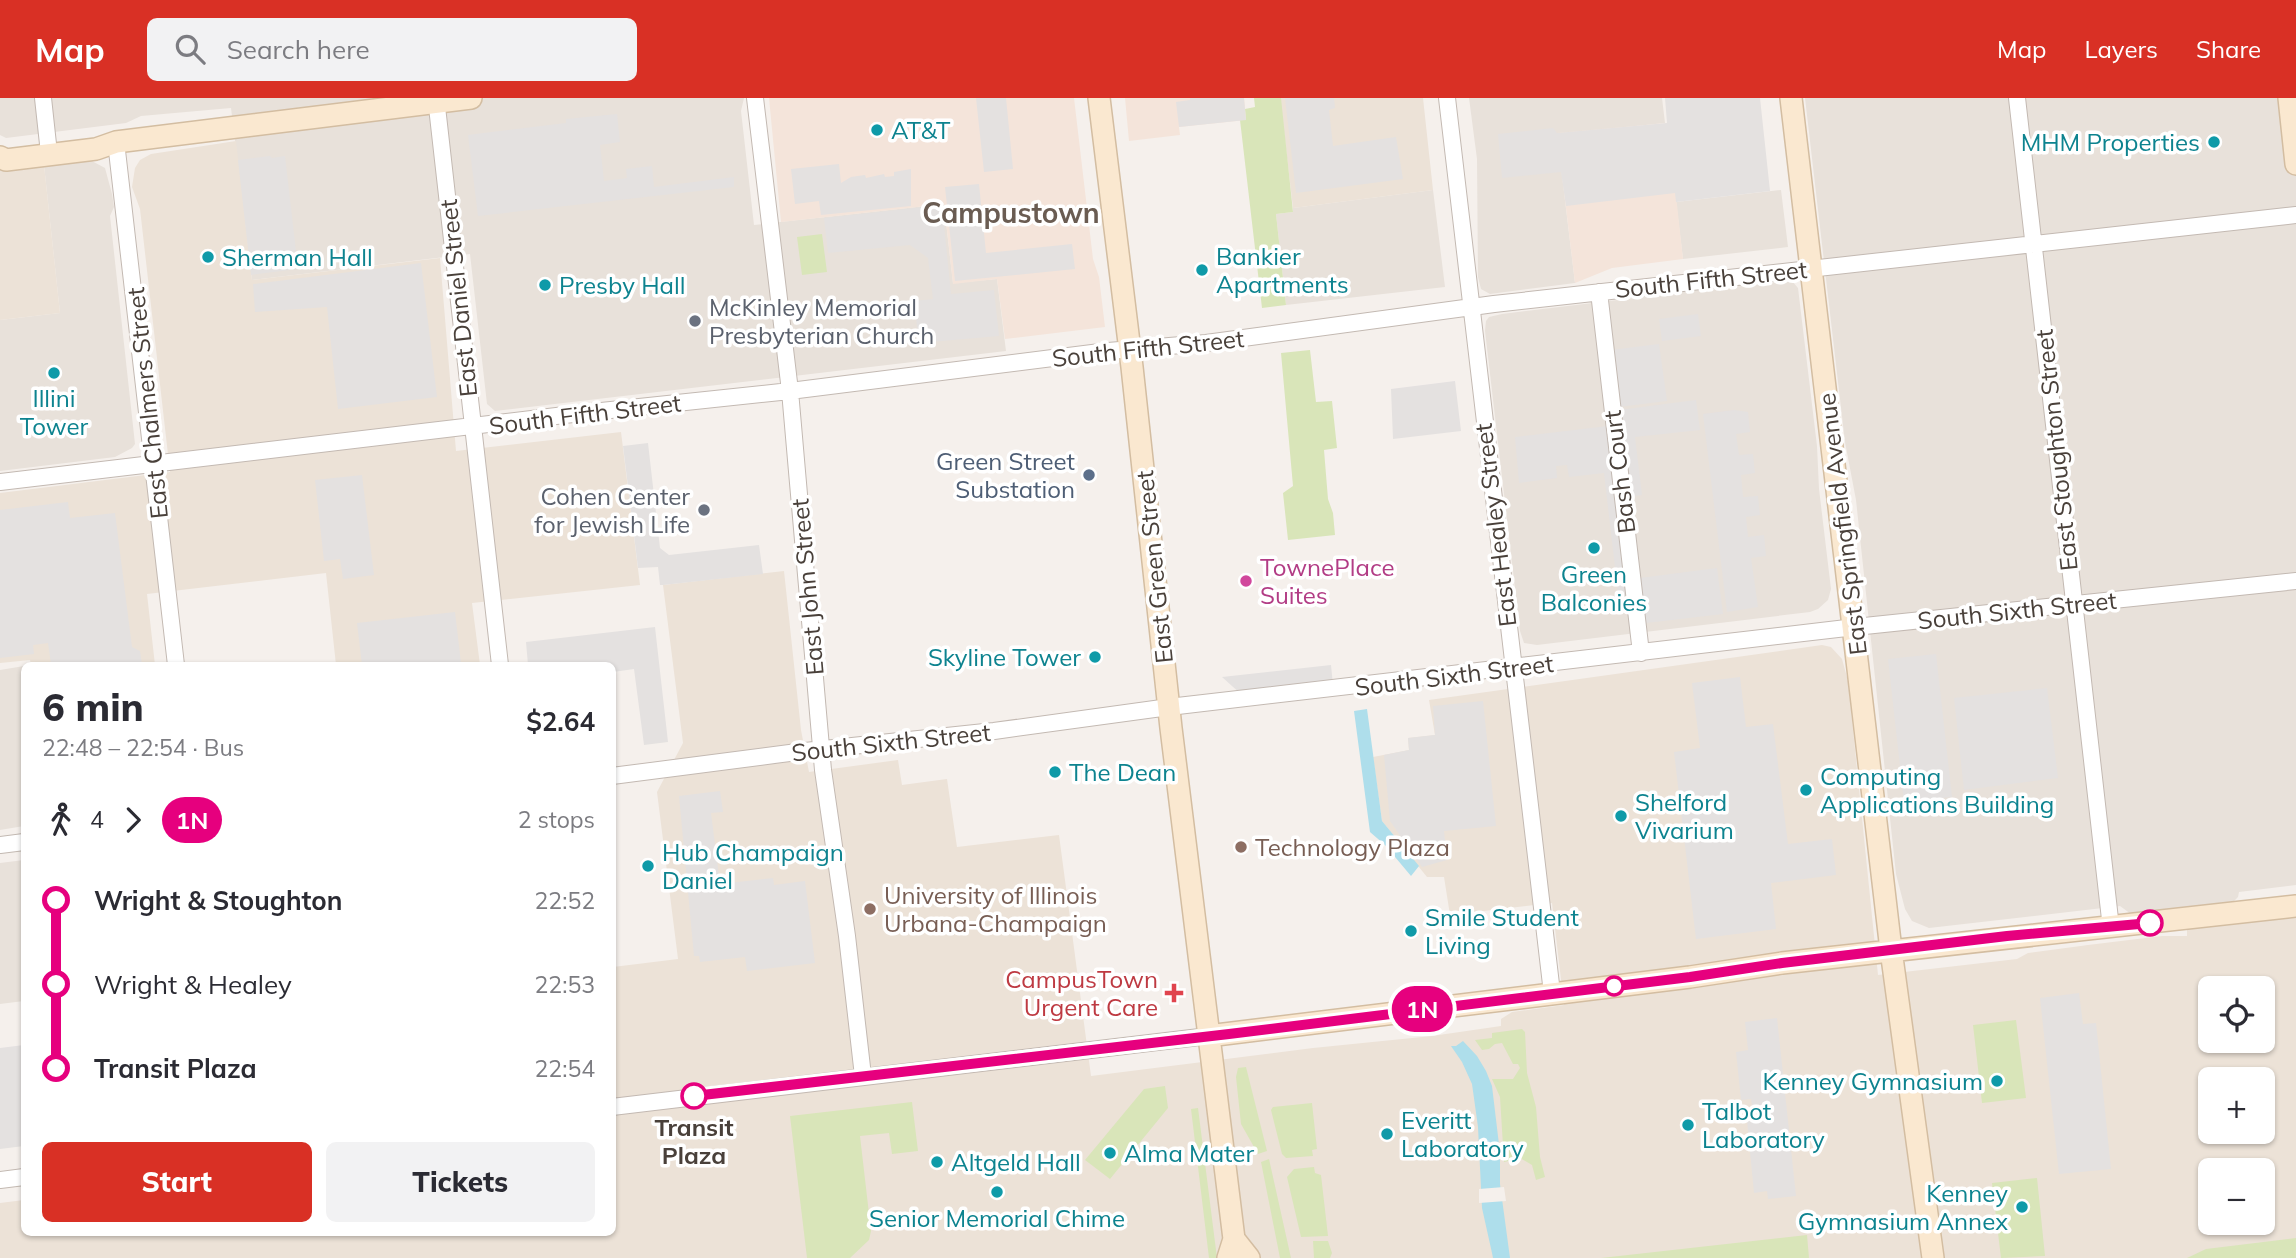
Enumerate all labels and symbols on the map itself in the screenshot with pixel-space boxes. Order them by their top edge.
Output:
place label: AT&T [891,115,951,145]
marker: AT&T [869,122,885,138]
place label: MHM Properties [2021,127,2200,157]
marker: MHM Properties [2206,134,2222,150]
district label: Campustown [922,195,1100,230]
street label: East Daniel Street [433,198,483,398]
place label: Bankier Apartments [1216,241,1349,299]
place label: Sherman Hall [222,242,373,272]
marker: Sherman Hall [200,249,216,265]
street label: South Fifth Street [1613,254,1809,304]
marker: Bankier Apartments [1194,262,1210,278]
place label: Presby Hall [559,270,685,300]
marker: Presby Hall [537,277,553,293]
street label: East Chalmers Street [120,286,174,520]
place label: McKinley Memorial Presbyterian Church [709,292,934,350]
marker: McKinley Memorial Presbyterian Church [687,313,703,329]
street label: South Fifth Street [1050,323,1246,373]
street label: East Stoughton Street [2028,328,2084,572]
marker: Illini Tower [46,365,62,381]
place label: Illini Tower [20,383,89,441]
street label: South Fifth Street [487,387,683,441]
street label: East Springfield Avenue [1811,391,1873,657]
street label: Bash Court [1597,409,1641,535]
street label: East Healey Street [1468,422,1522,628]
place label: Green Street Substation [936,446,1075,504]
marker: Green Street Substation [1081,467,1097,483]
street label: East Green Street [1129,469,1179,665]
place label: Cohen Center for Jewish Life [534,481,690,539]
street label: East John Street [784,497,830,677]
marker: Cohen Center for Jewish Life [696,502,712,518]
marker: Green Balconies [1586,540,1602,556]
place label: TownePlace Suites [1260,552,1395,610]
place label: Green Balconies [1541,559,1647,617]
marker: TownePlace Suites [1238,573,1254,589]
street label: South Sixth Street [1916,585,2118,635]
place label: Skyline Tower [928,642,1081,672]
street label: South Sixth Street [1353,648,1555,702]
marker: Skyline Tower [1087,649,1103,665]
street label: South Sixth Street [790,717,992,767]
place label: The Dean [1069,757,1176,787]
place label: Computing Applications Building [1820,761,2054,819]
marker: The Dean [1047,764,1063,780]
marker: Computing Applications Building [1798,782,1814,798]
place label: Shelford Vivarium [1635,787,1734,845]
marker: Shelford Vivarium [1613,808,1629,824]
place label: Technology Plaza [1255,832,1450,862]
place label: Hub Champaign Daniel [662,837,844,895]
marker: Technology Plaza [1233,839,1249,855]
marker: Hub Champaign Daniel [640,858,656,874]
place label: University of Illinois Urbana-Champaign [884,880,1107,938]
marker: University of Illinois Urbana-Champaign [862,901,878,917]
place label: Smile Student Living [1425,902,1579,960]
unlabelled marker [2137,910,2163,936]
marker: Smile Student Living [1403,923,1419,939]
place label: CampusTown Urgent Care [1005,964,1158,1022]
unlabelled marker [1604,976,1624,996]
marker: CampusTown Urgent Care [1164,983,1184,1003]
line badge: 1N [1390,986,1454,1032]
place label: Kenney Gymnasium [1763,1066,1983,1096]
marker: Kenney Gymnasium [1989,1073,2005,1089]
marker: Transit Plaza [681,1083,707,1109]
place label: Talbot Laboratory [1702,1096,1825,1154]
place label: Everitt Laboratory [1401,1105,1524,1163]
place label: Transit Plaza [654,1112,734,1170]
marker: Talbot Laboratory [1680,1117,1696,1133]
marker: Everitt Laboratory [1379,1126,1395,1142]
place label: Alma Mater [1124,1138,1254,1168]
marker: Alma Mater [1102,1145,1118,1161]
place label: Altgeld Hall [951,1147,1081,1177]
marker: Altgeld Hall [929,1154,945,1170]
place label: Kenney Gymnasium Annex [1798,1178,2008,1236]
marker: Senior Memorial Chime [989,1184,1005,1200]
marker: Kenney Gymnasium Annex [2014,1199,2030,1215]
place label: Senior Memorial Chime [869,1203,1125,1233]

